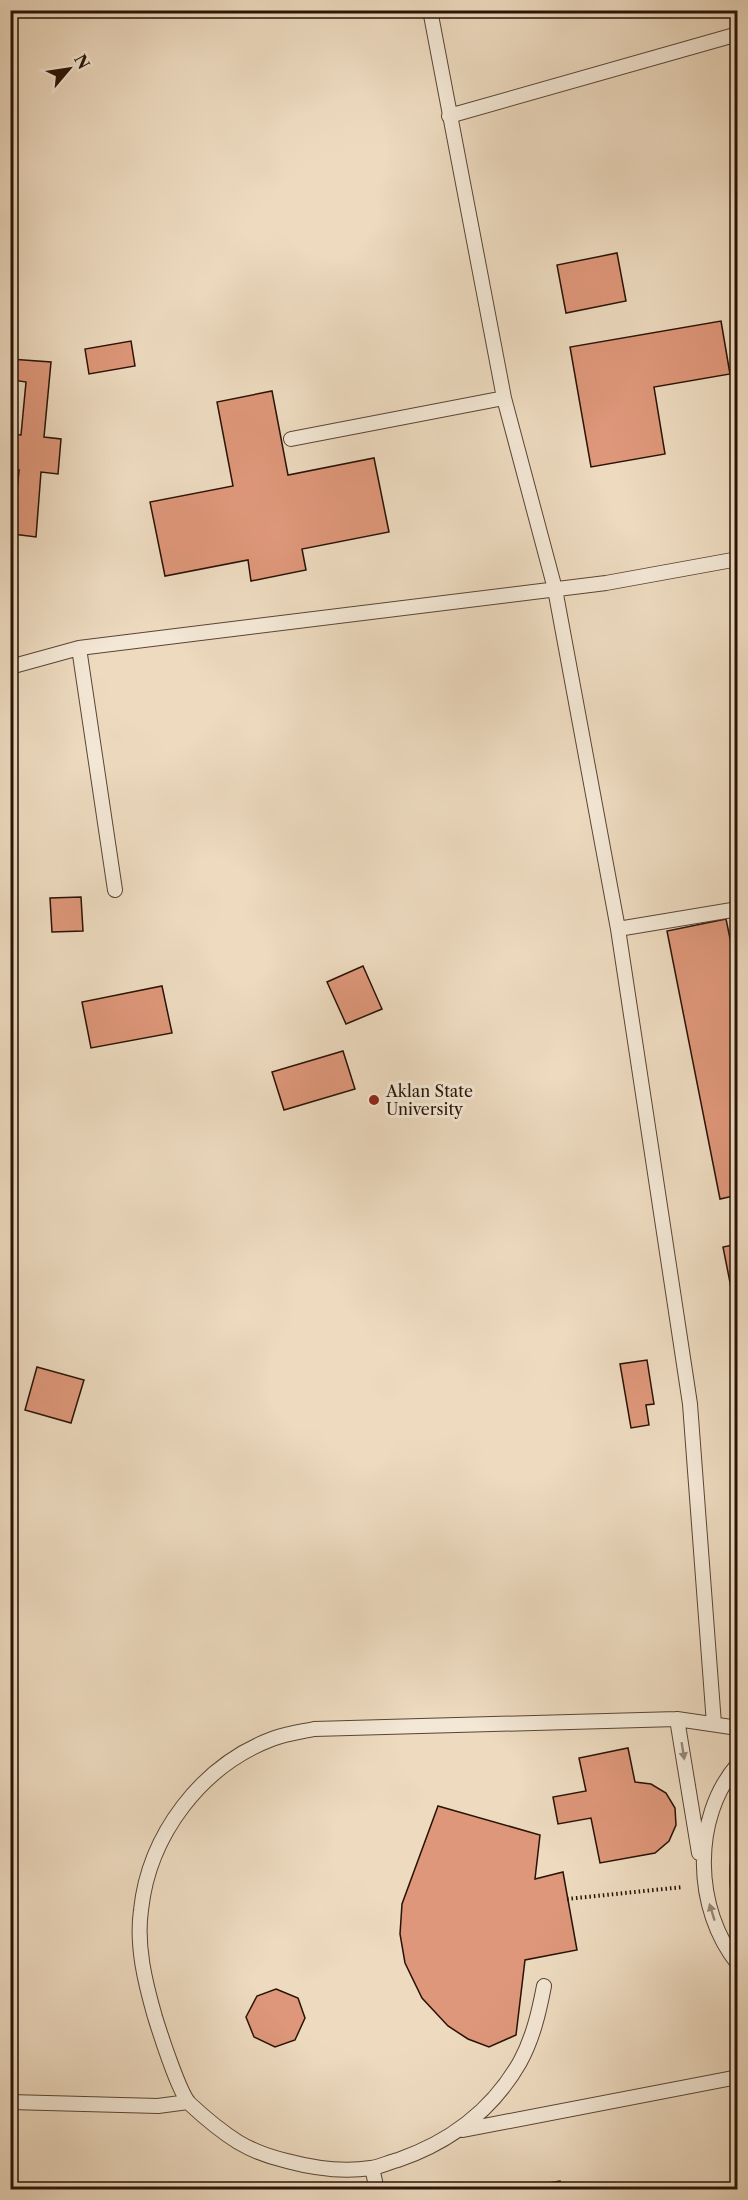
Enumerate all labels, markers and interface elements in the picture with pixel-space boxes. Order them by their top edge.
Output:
north arrow [39,39,99,99]
text: N [70,51,94,73]
place label: Aklan State University [385,1081,473,1119]
marker: Aklan State University [367,1093,381,1107]
one-way arrow [678,1741,687,1760]
one-way arrow [707,1903,716,1921]

